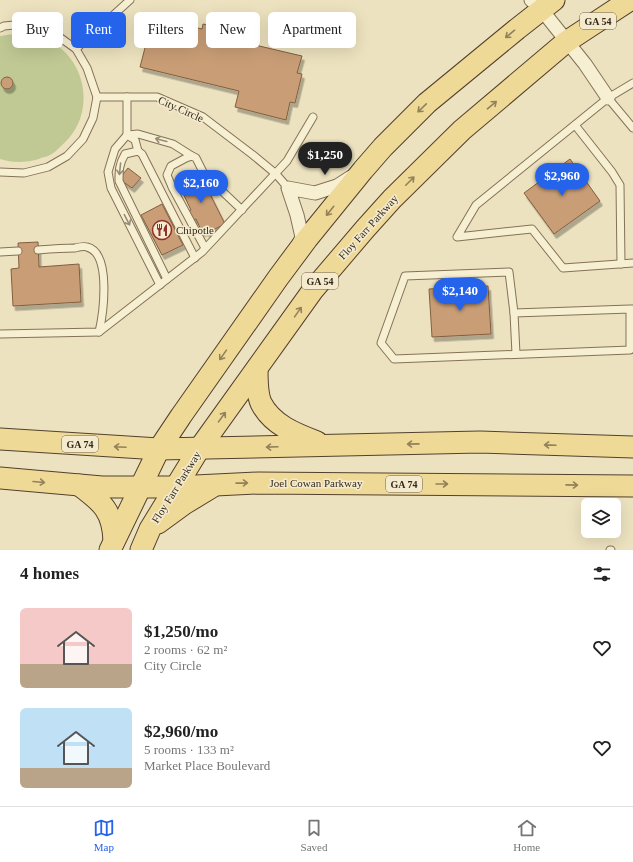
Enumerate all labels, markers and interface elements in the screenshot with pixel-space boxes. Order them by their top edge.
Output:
chip: Buy [12,12,63,48]
chip: Rent [71,12,126,48]
chip: Filters [134,12,198,48]
chip: New [206,12,260,48]
chip: Apartment [268,12,356,48]
road number: GA 54 [580,13,616,29]
one-way arrow [505,29,516,38]
street label: City Circle [156,94,206,124]
one-way arrow [487,101,497,110]
one-way arrow [417,103,427,112]
one-way arrow [155,136,168,144]
pin: $1,250 [292,142,358,176]
text: $1,250 [307,147,343,162]
one-way arrow [116,162,124,175]
pin: $2,960 [529,163,595,197]
text: $2,960 [544,168,580,183]
pin: $2,160 [168,170,234,204]
text: $2,160 [183,175,219,190]
one-way arrow [405,177,415,186]
street label: Floy Farr Parkway [336,192,400,262]
one-way arrow [325,206,334,217]
one-way arrow [124,214,132,226]
restaurant icon: Chipotle [151,219,173,241]
place label: Chipotle [176,224,214,236]
road number: GA 54 [302,273,338,289]
pin: $2,140 [427,278,493,312]
text: $2,140 [442,283,478,298]
one-way arrow [294,306,302,317]
one-way arrow [219,349,227,360]
one-way arrow [218,412,226,423]
road number: GA 74 [62,436,98,452]
one-way arrow [407,440,420,448]
one-way arrow [544,441,557,449]
one-way arrow [114,443,127,450]
one-way arrow [266,443,279,451]
street label: Floy Farr Parkway [149,448,203,525]
road number: GA 74 [386,476,422,492]
street label: Joel Cowan Parkway [270,477,363,489]
one-way arrow [32,478,45,485]
one-way arrow [235,480,248,487]
one-way arrow [435,480,448,488]
one-way arrow [565,481,578,489]
map controls [581,498,621,538]
button: layers [581,498,621,538]
icon: filters [591,563,613,585]
text: 4 homes [20,564,79,583]
text: $1,250/mo [144,622,218,641]
icon: home [52,624,100,672]
icon: heart [591,637,613,659]
text: 2 rooms · 62 m² [144,642,227,657]
text: City Circle [144,658,201,673]
text: $2,960/mo [144,722,218,741]
icon: home [52,724,100,772]
icon: heart [591,737,613,759]
text: 5 rooms · 133 m² [144,742,234,757]
text: Market Place Boulevard [144,758,270,773]
tab: Map [93,817,115,853]
tab: Saved [301,817,327,853]
tab: Home [513,817,540,853]

